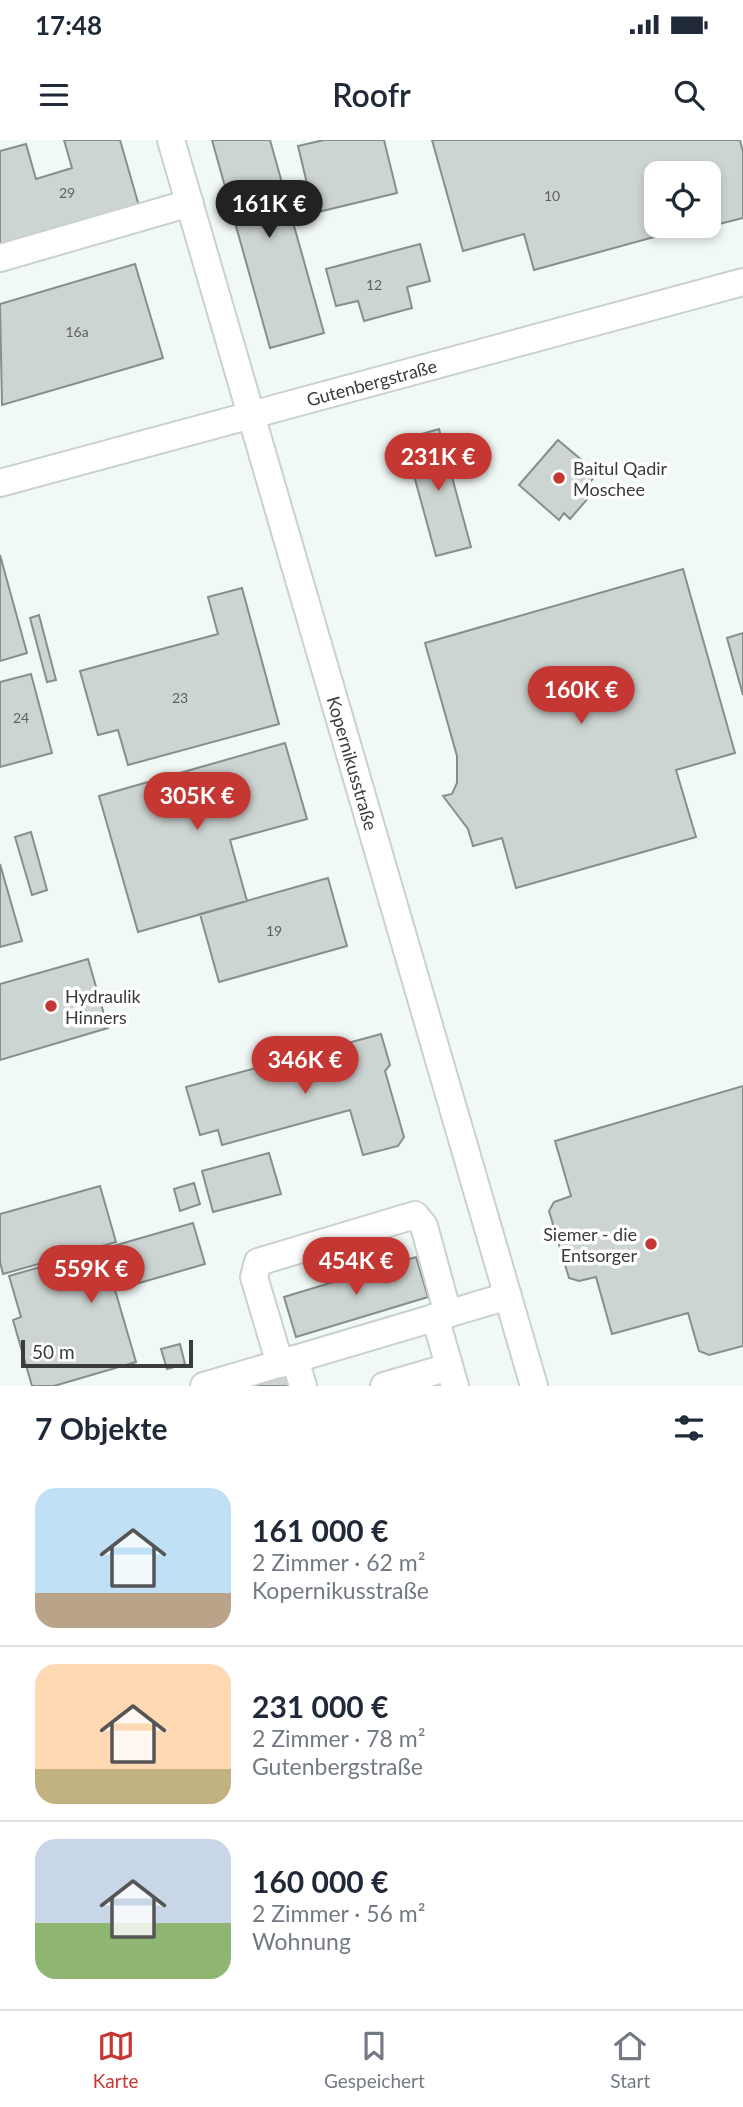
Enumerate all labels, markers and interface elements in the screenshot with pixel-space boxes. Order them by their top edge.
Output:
text: 17:48 [35,9,102,41]
text: Roofr [332,75,411,114]
icon: menu [35,76,73,114]
icon: search [670,76,708,114]
map controls [644,161,721,238]
button: locate [644,161,721,238]
pin: 161K € [212,181,326,240]
house number: 29 [59,184,75,201]
house number: 10 [544,187,560,204]
text: 161K € [232,189,306,217]
house number: 12 [366,276,382,293]
house number: 16a [65,323,89,340]
street label: Gutenbergstraße [304,354,439,411]
pin: 231K € [381,434,495,493]
text: 231K € [401,442,475,470]
place label: Baitul Qadir Moschee [573,457,668,500]
marker: Baitul Qadir Moschee [551,470,567,486]
pin: 160K € [524,666,638,726]
text: 160K € [544,675,618,703]
house number: 23 [172,689,188,706]
street label: Kopernikusstraße [323,693,382,833]
house number: 24 [13,709,29,726]
pin: 305K € [140,772,254,832]
text: 305K € [160,781,234,809]
house number: 19 [266,922,282,939]
place label: Hydraulik Hinners [65,985,142,1028]
marker: Hydraulik Hinners [43,998,59,1014]
pin: 346K € [248,1037,362,1096]
text: 346K € [268,1045,342,1073]
place label: Siemer - die Entsorger [543,1223,637,1266]
marker: Siemer - die Entsorger [643,1236,659,1252]
pin: 454K € [299,1238,413,1297]
pin: 559K € [34,1246,148,1305]
text: 454K € [319,1246,393,1274]
text: 559K € [54,1254,128,1282]
scale bar [21,1337,192,1369]
text: 50 m [32,1340,75,1363]
icon: filters [670,1409,708,1447]
text: 7 Objekte [35,1410,167,1446]
text: 161 000 € [252,1512,388,1548]
icon: home [91,1516,175,1600]
text: 2 Zimmer · 62 m² [252,1548,425,1576]
text: Kopernikusstraße [252,1576,429,1604]
text: 231 000 € [252,1688,388,1724]
icon: home [91,1692,175,1776]
text: 2 Zimmer · 78 m² [252,1724,425,1752]
text: Gutenbergstraße [252,1752,423,1780]
text: 160 000 € [252,1863,388,1899]
icon: home [91,1867,175,1951]
text: 2 Zimmer · 56 m² [252,1899,425,1927]
text: Wohnung [252,1927,351,1955]
tab: Karte [93,2027,138,2092]
tab: Gespeichert [324,2027,425,2092]
tab: Start [610,2027,650,2092]

